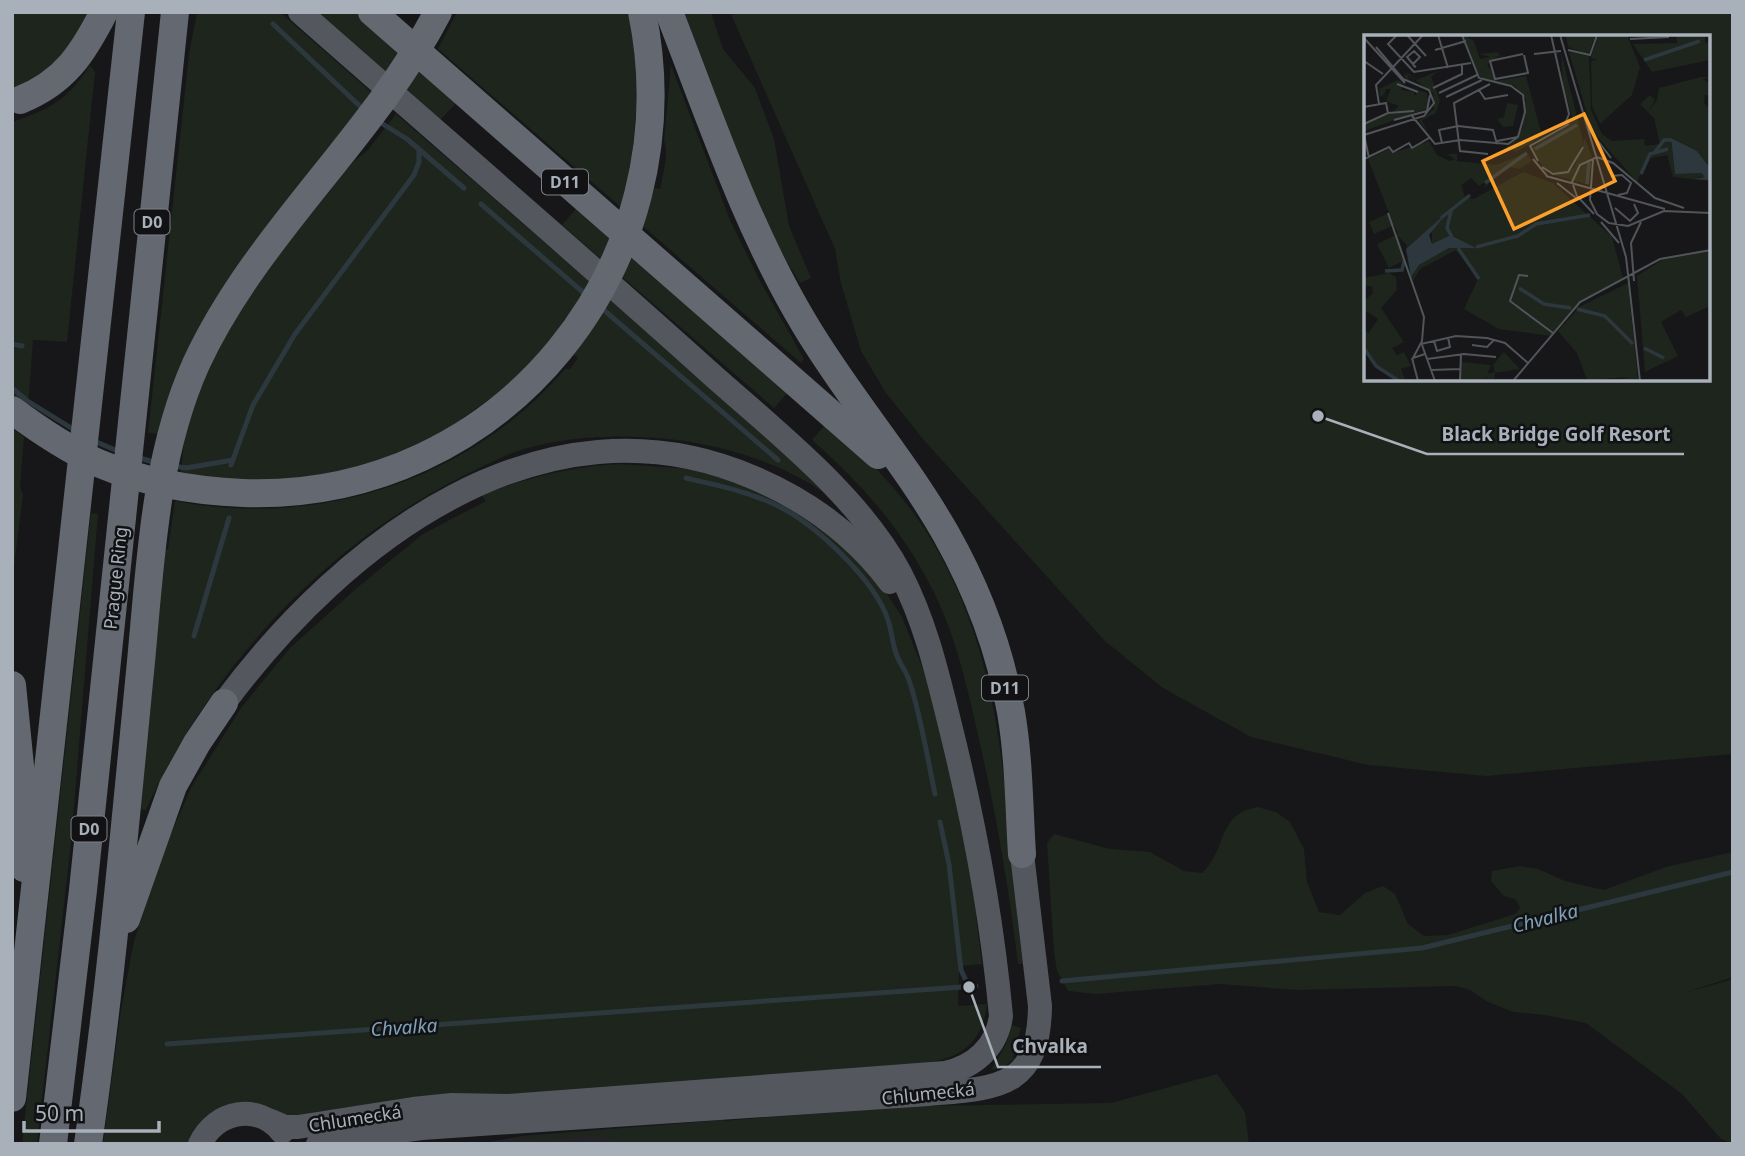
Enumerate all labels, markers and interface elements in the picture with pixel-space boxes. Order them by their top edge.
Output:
inset map [1364,35,1710,382]
road number: D11 [542,170,588,194]
road number: D0 [134,210,170,234]
callout: Black Bridge Golf Resort [1427,414,1684,454]
text: Black Bridge Golf Resort [1442,421,1670,447]
street label: Prague Ring [98,525,132,631]
road number: D11 [982,676,1028,701]
road number: D0 [72,816,106,842]
water label: Chvalka [1509,897,1581,939]
water label: Chvalka [370,1012,438,1042]
callout: Chvalka [998,1027,1101,1067]
text: Chvalka [1012,1033,1088,1059]
street label: Chlumecká [880,1076,976,1110]
scale bar [24,1090,159,1134]
text: 50 m [35,1099,84,1127]
street label: Chlumecká [307,1099,403,1137]

